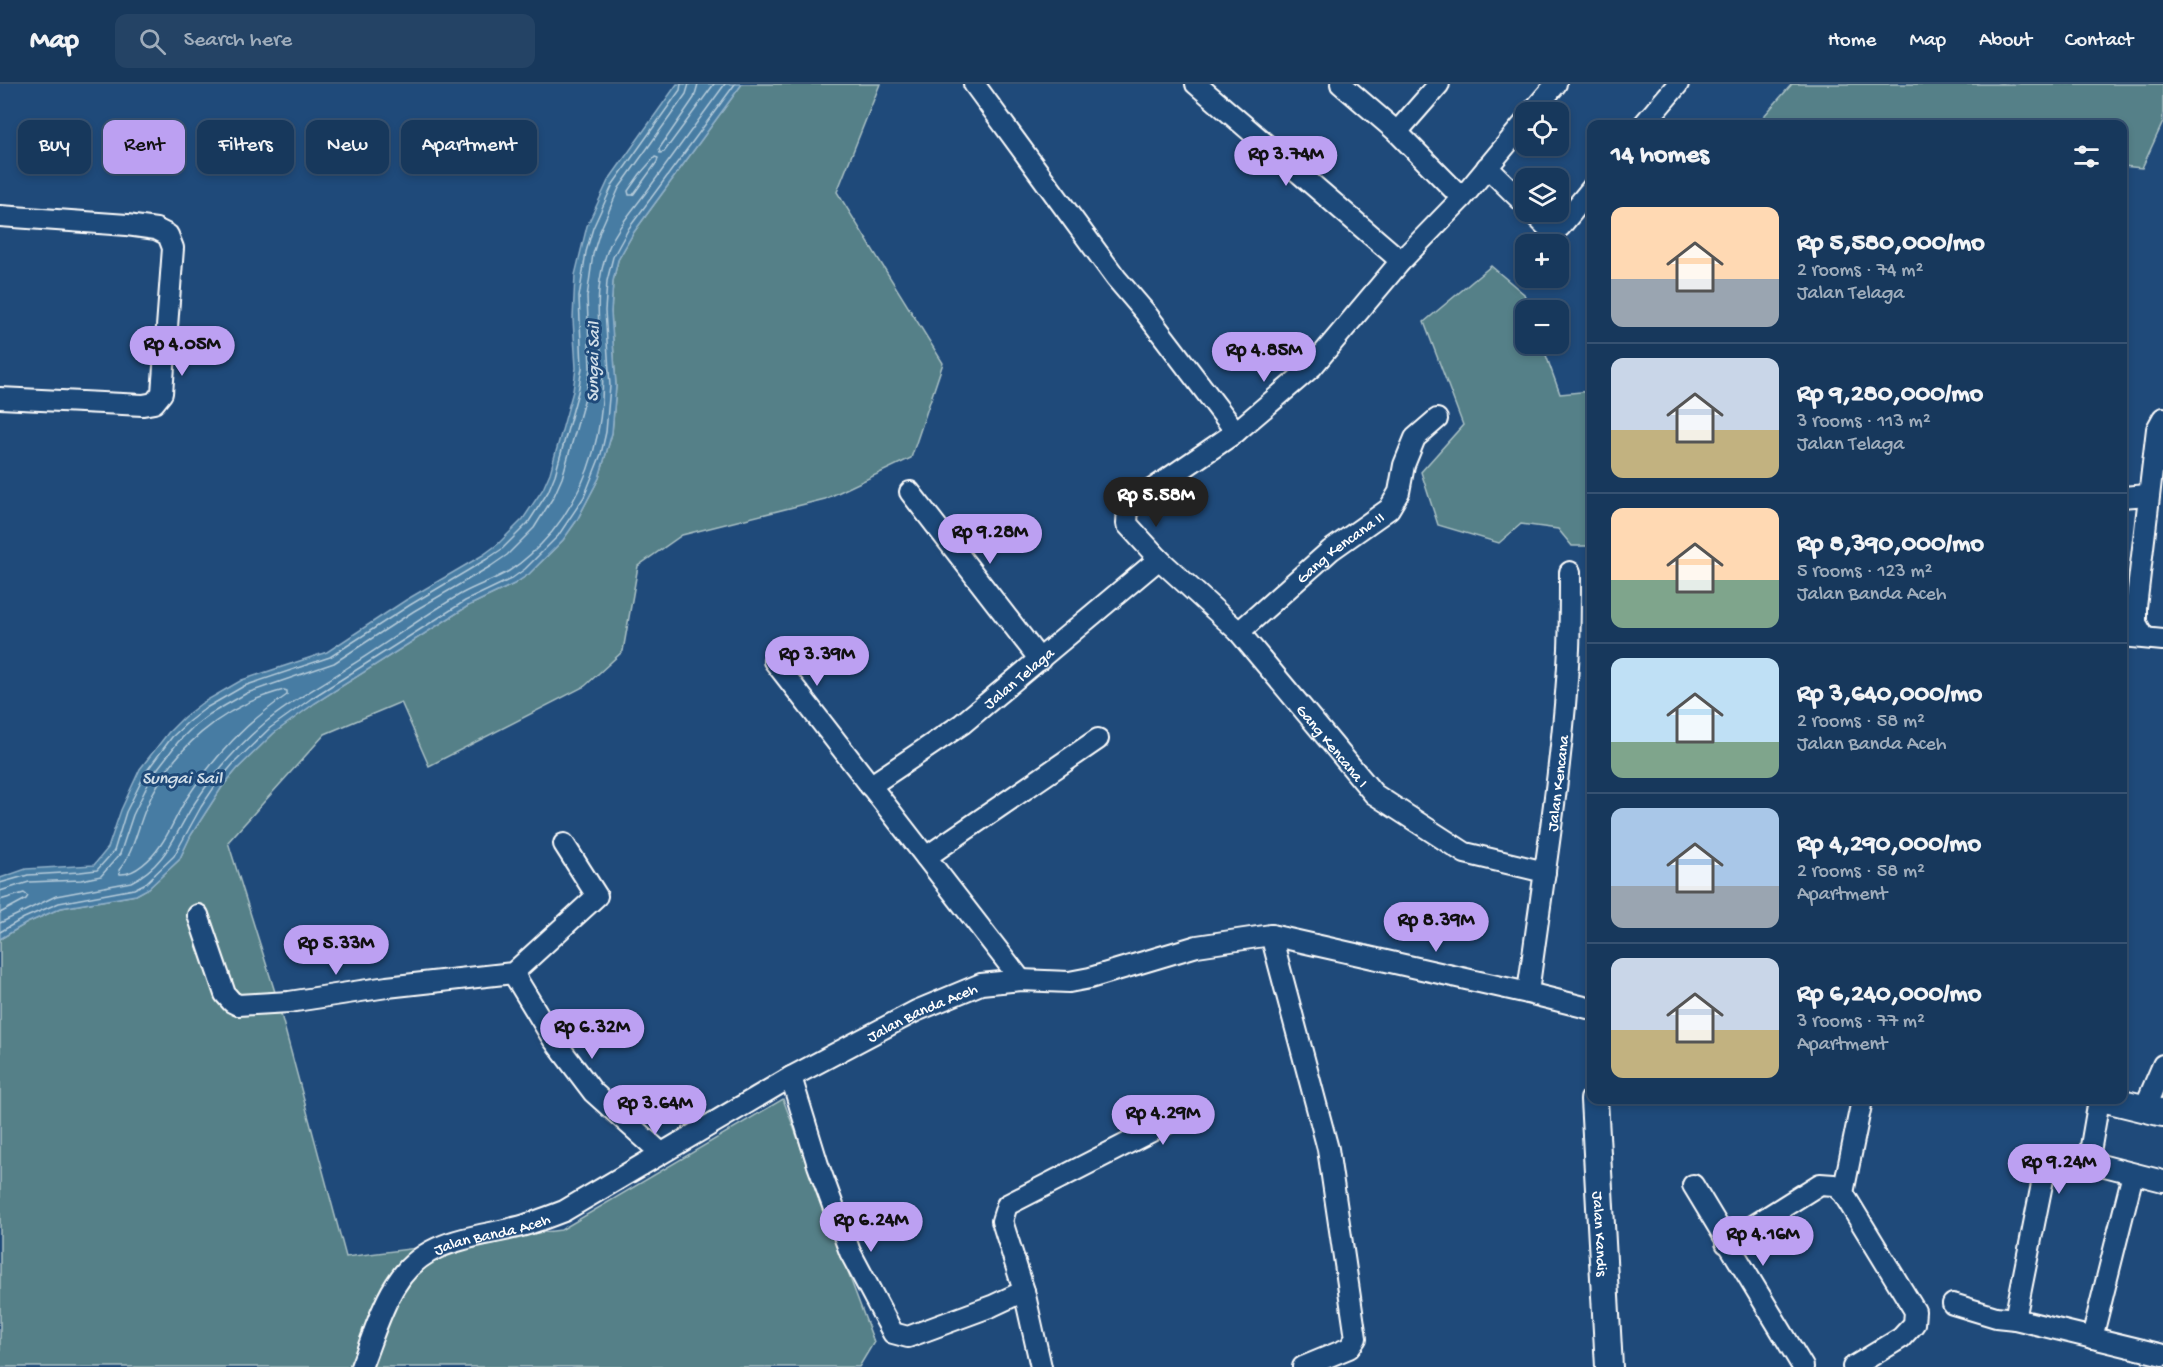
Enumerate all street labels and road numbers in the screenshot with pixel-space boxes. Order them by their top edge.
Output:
street label: Gang Kencana II [1294,509,1389,589]
street label: Jalan Telaga [981,644,1060,715]
street label: Gang Kencana I [1290,702,1371,793]
street label: Jalan Kencana [1545,733,1575,833]
street label: Jalan Banda Aceh [865,980,981,1048]
street label: Jalan Kandis [1586,1191,1610,1278]
street label: Jalan Banda Aceh [432,1211,554,1261]

